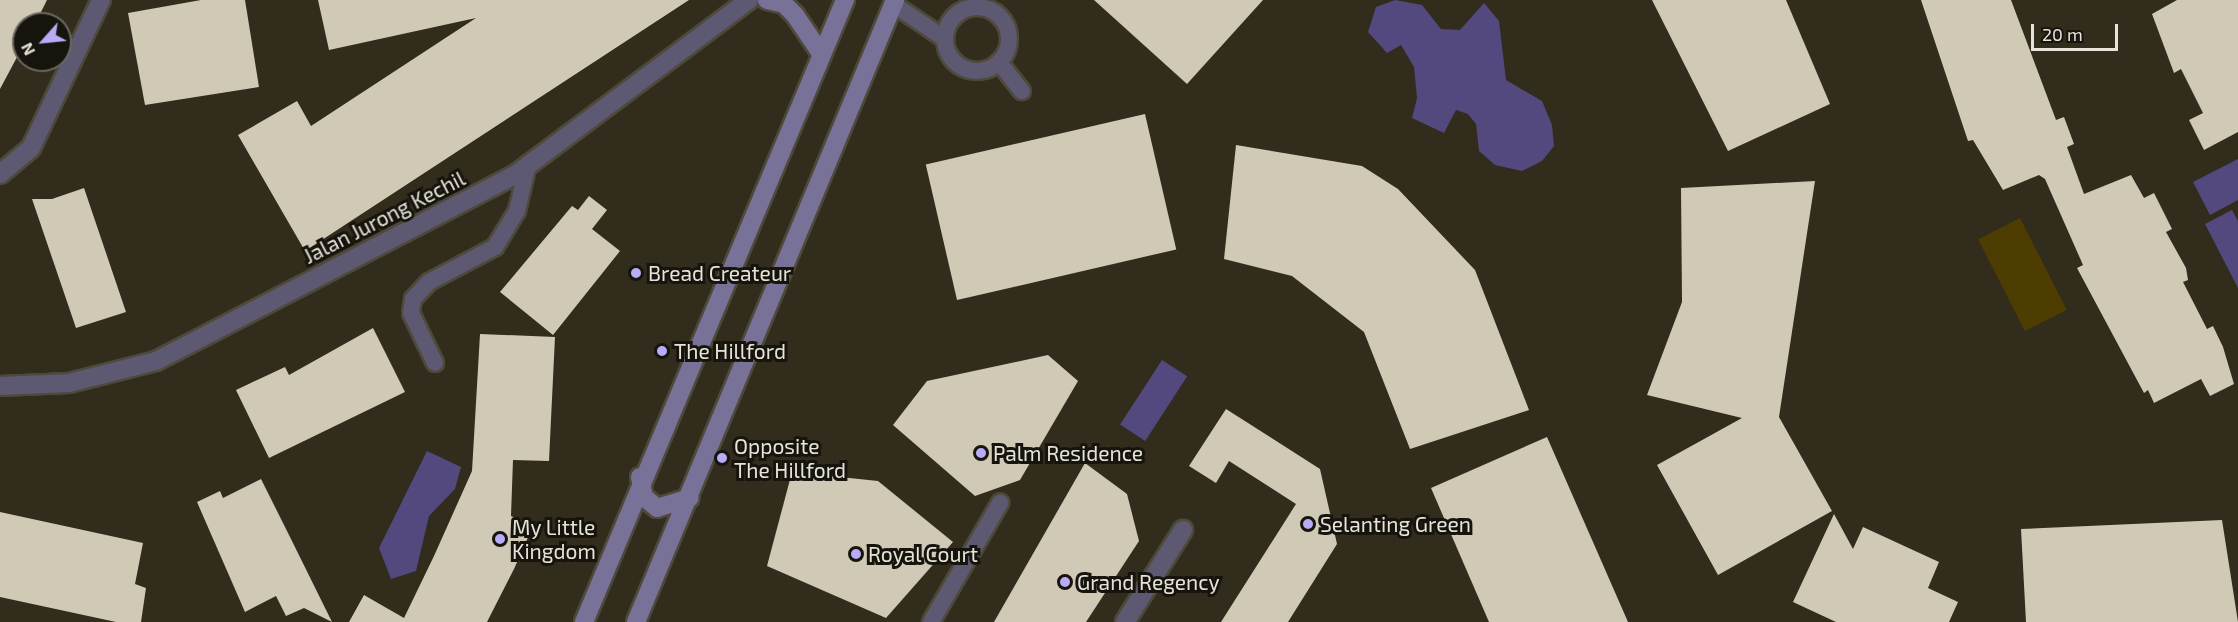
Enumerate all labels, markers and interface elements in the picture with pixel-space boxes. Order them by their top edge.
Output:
north arrow [12,12,72,72]
scale bar [2034,12,2121,50]
text: 20 m [2042,23,2083,45]
text: N [16,40,38,59]
street label: Jalan Jurong Kechil [299,165,469,269]
place label: Bread Createur [648,260,791,286]
marker: Bread Createur [629,266,643,280]
place label: The Hillford [674,338,786,364]
marker: The Hillford [655,344,669,358]
place label: Opposite The Hillford [734,433,846,483]
place label: Palm Residence [993,440,1143,466]
marker: Palm Residence [974,446,988,460]
marker: Opposite The Hillford [715,451,729,465]
place label: Selanting Green [1320,511,1471,537]
place label: My Little Kingdom [512,514,596,564]
marker: Selanting Green [1301,517,1315,531]
marker: My Little Kingdom [493,532,507,546]
place label: Royal Court [868,541,978,567]
marker: Royal Court [849,547,863,561]
place label: Grand Regency [1077,569,1220,595]
marker: Grand Regency [1058,575,1072,589]

